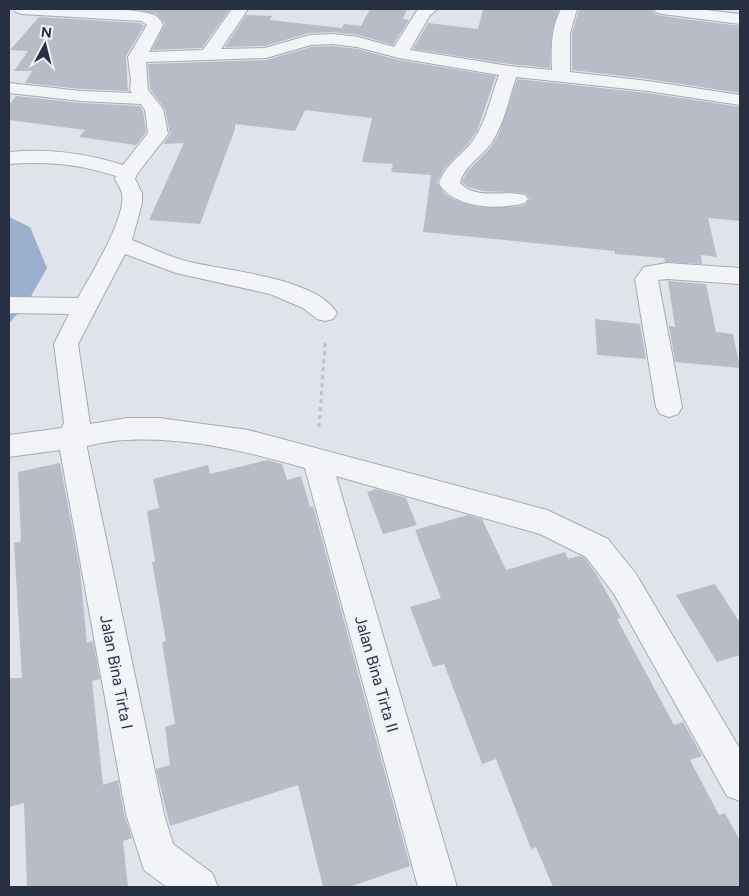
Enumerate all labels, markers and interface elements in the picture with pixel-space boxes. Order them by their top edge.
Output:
north arrow [20,20,70,70]
text: N [40,23,53,42]
street label: Jalan Bina Tirta I [96,613,137,731]
street label: Jalan Bina Tirta II [351,614,402,735]

